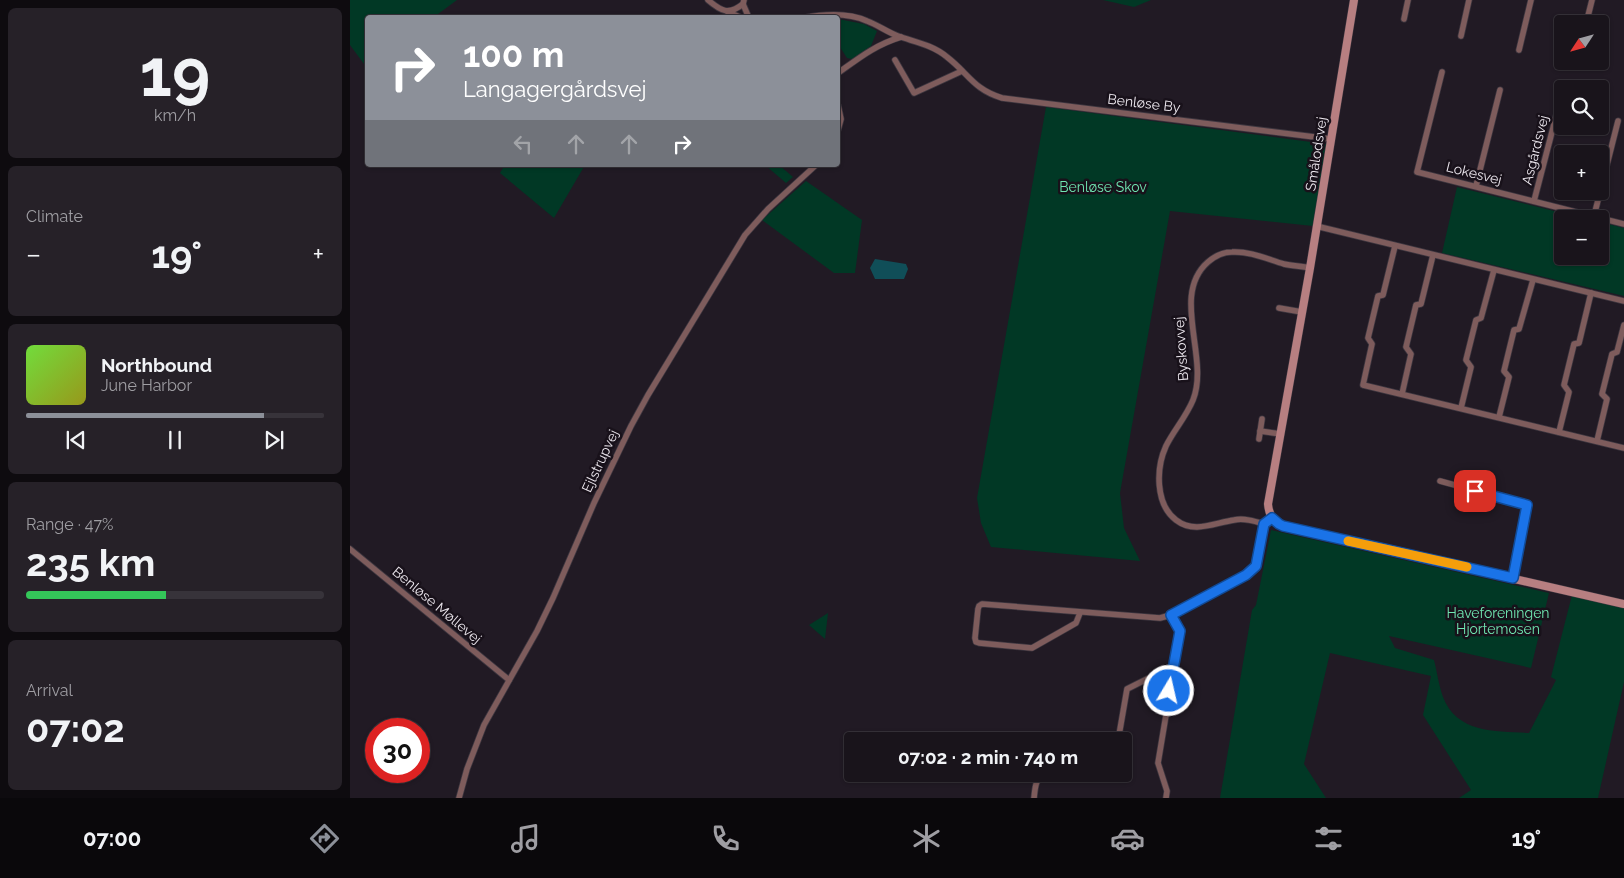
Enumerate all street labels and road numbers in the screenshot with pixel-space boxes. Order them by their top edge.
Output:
street label: Benløse By [1107,91,1182,115]
street label: Asgårdsvej [1519,114,1551,186]
street label: Smålodsvej [1302,116,1330,192]
street label: Lokesvej [1445,158,1503,188]
street label: Byskovvej [1171,316,1191,382]
street label: Ejlstrupvej [579,427,621,495]
street label: Benløse Møllevej [389,563,485,647]

